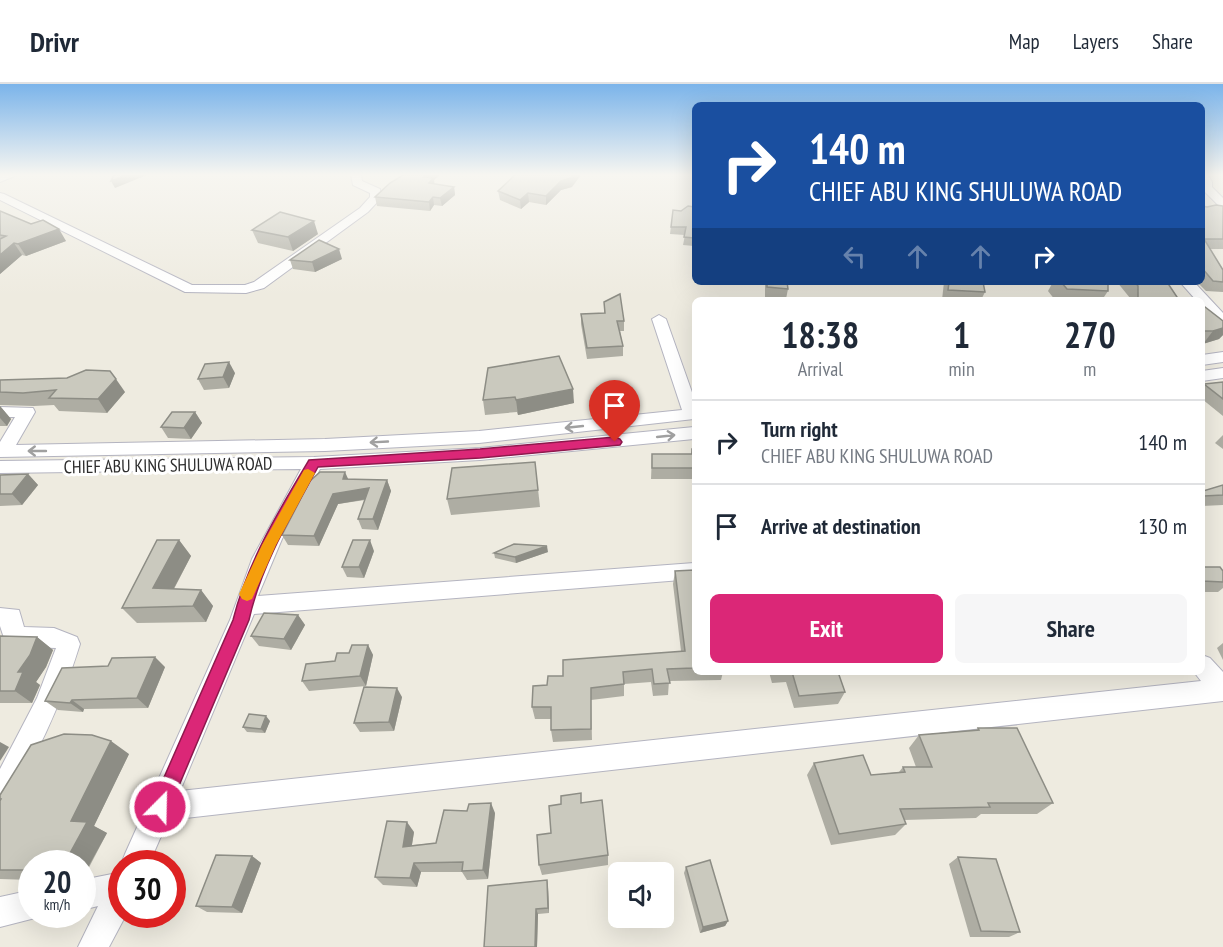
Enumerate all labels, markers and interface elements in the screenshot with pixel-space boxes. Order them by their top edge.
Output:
text: Drivr [30,23,79,60]
text: Map [1009,28,1040,55]
text: Layers [1073,28,1119,55]
text: Share [1152,28,1193,55]
text: 140 m [809,121,906,176]
icon: right [710,126,788,204]
text: CHIEF ABU KING SHULUWA ROAD [809,174,1122,208]
icon: left [838,240,871,273]
icon: ahead [901,240,934,273]
icon: ahead [964,240,997,273]
icon: right [1027,240,1060,273]
text: 18:38 [781,311,859,358]
text: 1 [953,311,970,358]
text: 270 [1064,311,1116,358]
text: Arrival [798,356,843,382]
text: min [949,356,975,382]
text: m [1083,356,1096,382]
pin [589,380,640,442]
icon: arrive [598,389,631,422]
text: Turn right [761,415,838,443]
one-way arrow [564,422,584,433]
icon: right [710,426,743,459]
text: 140 m [1138,428,1187,456]
one-way arrow [656,431,676,442]
one-way arrow [370,437,390,448]
text: CHIEF ABU KING SHULUWA ROAD [761,443,993,469]
one-way arrow [28,445,48,457]
street label: CHIEF ABU KING SHULUWA ROAD [63,452,273,478]
icon: arrive [710,510,743,543]
text: Arrive at destination [761,512,921,540]
text: 130 m [1138,512,1187,540]
button: Exit [710,594,943,663]
button: Share [955,594,1187,663]
position arrow [128,775,192,839]
speed limit sign: 30 [108,850,186,928]
text: 20 [43,862,71,901]
map controls [608,862,674,928]
button: sound [608,862,674,928]
text: km/h [44,895,70,914]

